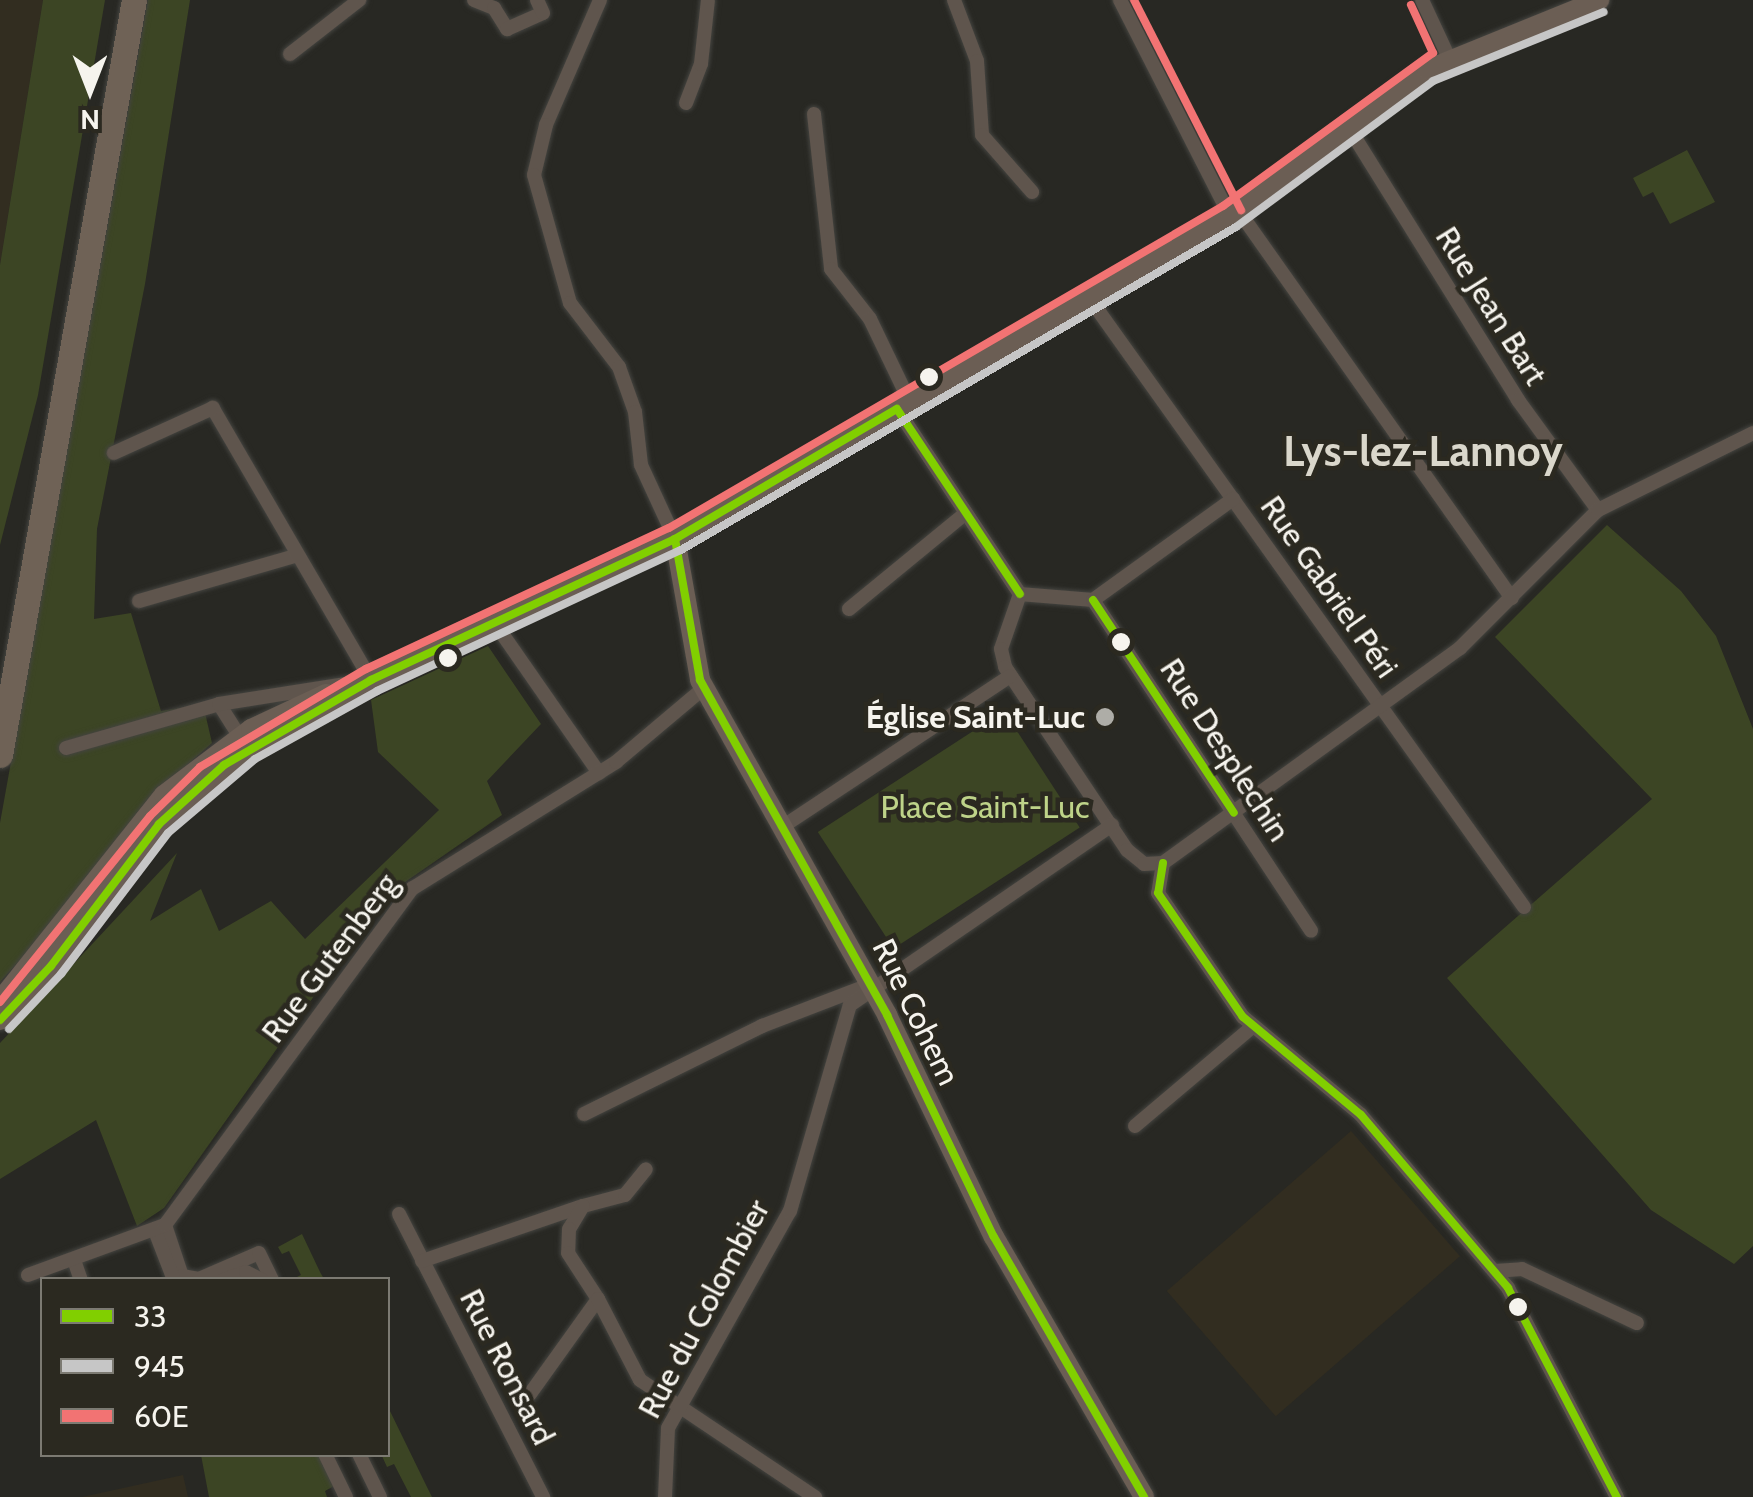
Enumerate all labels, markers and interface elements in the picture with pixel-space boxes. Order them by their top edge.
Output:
north arrow [40,40,140,140]
text: N [80,103,100,137]
street label: Rue Jean Bart [1427,220,1555,392]
unlabelled marker [919,367,939,387]
district label: Lys-lez-Lannoy [1283,426,1563,476]
street label: Rue Gabriel Péri [1252,489,1406,685]
unlabelled marker [1111,632,1131,652]
unlabelled marker [438,648,458,668]
street label: Rue Desplechin [1152,651,1298,849]
place label: Église Saint-Luc [866,698,1085,736]
marker: Église Saint-Luc [1094,706,1116,728]
park label: Place Saint-Luc [881,788,1089,826]
street label: Rue Gutenberg [254,866,406,1050]
street label: Rue Cohem [864,933,968,1091]
street label: Rue du Colombier [630,1193,778,1425]
legend [40,1277,390,1457]
street label: Rue Ronsard [451,1283,563,1451]
unlabelled marker [1508,1297,1528,1317]
text: 33 [134,1298,166,1335]
text: 945 [134,1348,185,1385]
text: 60E [134,1398,189,1435]

